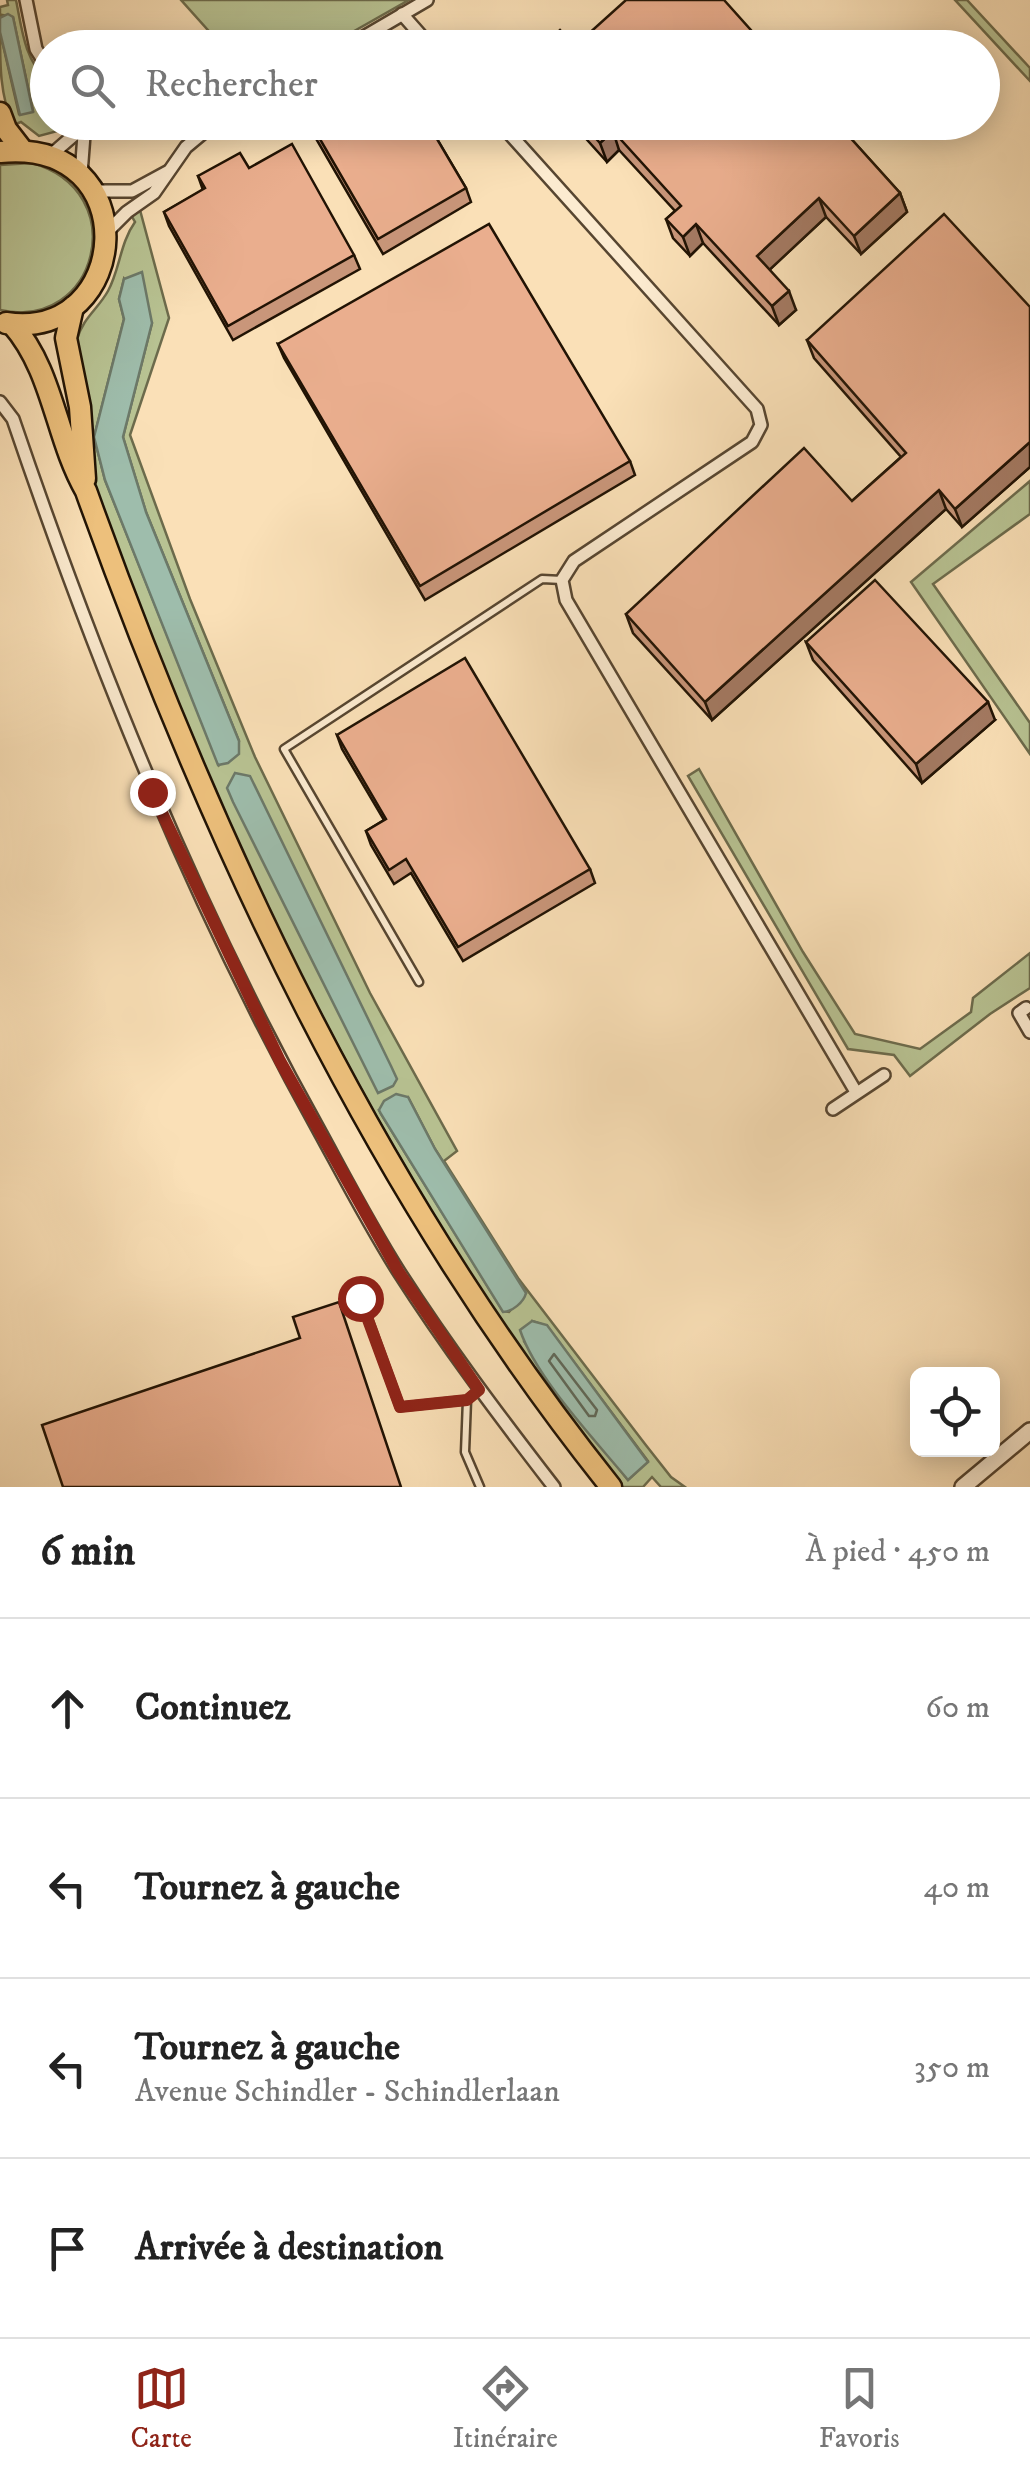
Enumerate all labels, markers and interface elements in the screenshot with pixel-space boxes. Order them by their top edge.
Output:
search box [30,30,1000,140]
icon: search [65,58,120,113]
text: Rechercher [145,61,318,109]
route end [130,770,176,816]
route start [338,1276,384,1322]
map controls [910,1367,1000,1457]
button: locate [910,1367,1000,1457]
text: 6 min [40,1526,135,1578]
text: À pied · 450 m [806,1532,990,1572]
icon: ahead [40,1681,95,1736]
text: Continuez [135,1684,291,1732]
text: 60 m [925,1688,990,1728]
icon: left [40,1861,95,1916]
text: Tournez à gauche [135,1864,400,1912]
text: 40 m [923,1868,990,1908]
text: Tournez à gauche [135,2024,400,2072]
icon: left [40,2041,95,2096]
text: 350 m [914,2048,990,2088]
text: Avenue Schindler - Schindlerlaan [135,2072,560,2112]
icon: arrive [40,2221,95,2276]
text: Arrivée à destination [135,2224,443,2272]
tab: Carte [130,2361,192,2456]
tab: Itinéraire [453,2361,558,2456]
tab: Favoris [819,2361,900,2456]

